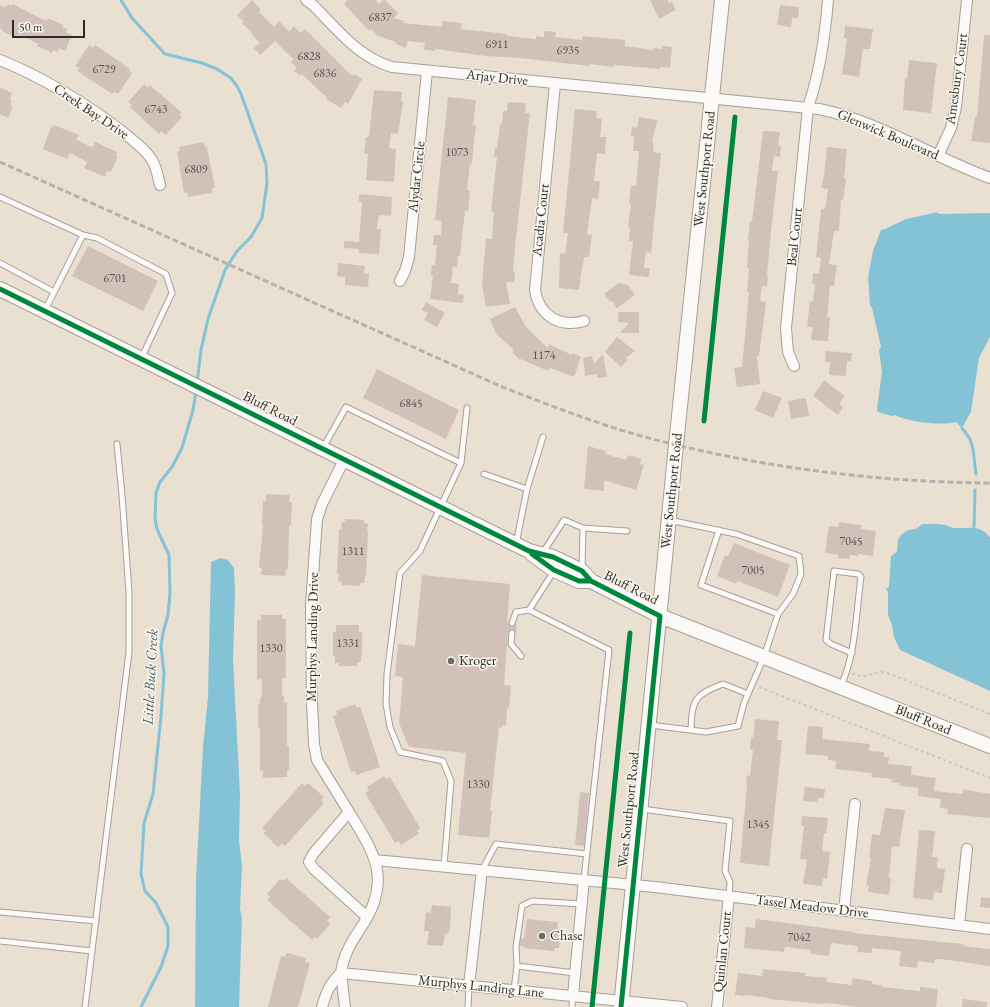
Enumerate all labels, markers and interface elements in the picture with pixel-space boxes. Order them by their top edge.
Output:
house number: 6837 [368,11,392,25]
scale bar [14,12,87,38]
text: 50 m [19,19,42,35]
street label: Amesbury Court [942,32,972,126]
house number: 6911 [485,38,509,52]
house number: 6935 [556,44,580,58]
house number: 6828 [297,50,321,64]
house number: 6729 [92,63,116,77]
street label: Arjay Drive [465,66,529,90]
house number: 6836 [313,67,337,81]
street label: Creek Bay Drive [50,81,132,143]
house number: 6743 [144,103,168,117]
street label: Glenwick Boulevard [835,106,941,164]
street label: West Southport Road [691,110,719,228]
street label: Alydar Circle [405,141,429,213]
house number: 1073 [445,146,469,160]
house number: 6809 [184,163,208,177]
street label: Acadia Court [529,183,553,257]
street label: Beal Court [784,207,806,267]
house number: 6701 [103,272,127,286]
house number: 1174 [532,349,556,363]
street label: Bluff Road [240,388,300,430]
house number: 6845 [399,397,423,411]
street label: West Southport Road [658,432,686,550]
house number: 7045 [839,535,863,549]
house number: 1311 [341,545,365,559]
house number: 7005 [741,564,765,578]
street label: Bluff Road [601,567,661,609]
street label: Murphys Landing Drive [303,572,323,702]
water label: Little Buck Creek [140,629,162,725]
house number: 1331 [336,637,360,651]
house number: 1330 [259,642,283,656]
place label: Kroger [459,653,496,669]
marker: Kroger [446,656,456,666]
street label: Bluff Road [892,701,954,739]
street label: West Southport Road [615,751,643,869]
house number: 1330 [466,778,490,792]
house number: 1345 [746,818,770,832]
street label: Tassel Meadow Drive [755,892,869,922]
street label: Quinlan Court [710,911,736,993]
place label: Chase [550,928,583,944]
marker: Chase [537,931,547,941]
house number: 7042 [787,931,811,945]
street label: Murphys Landing Lane [417,972,545,1002]

